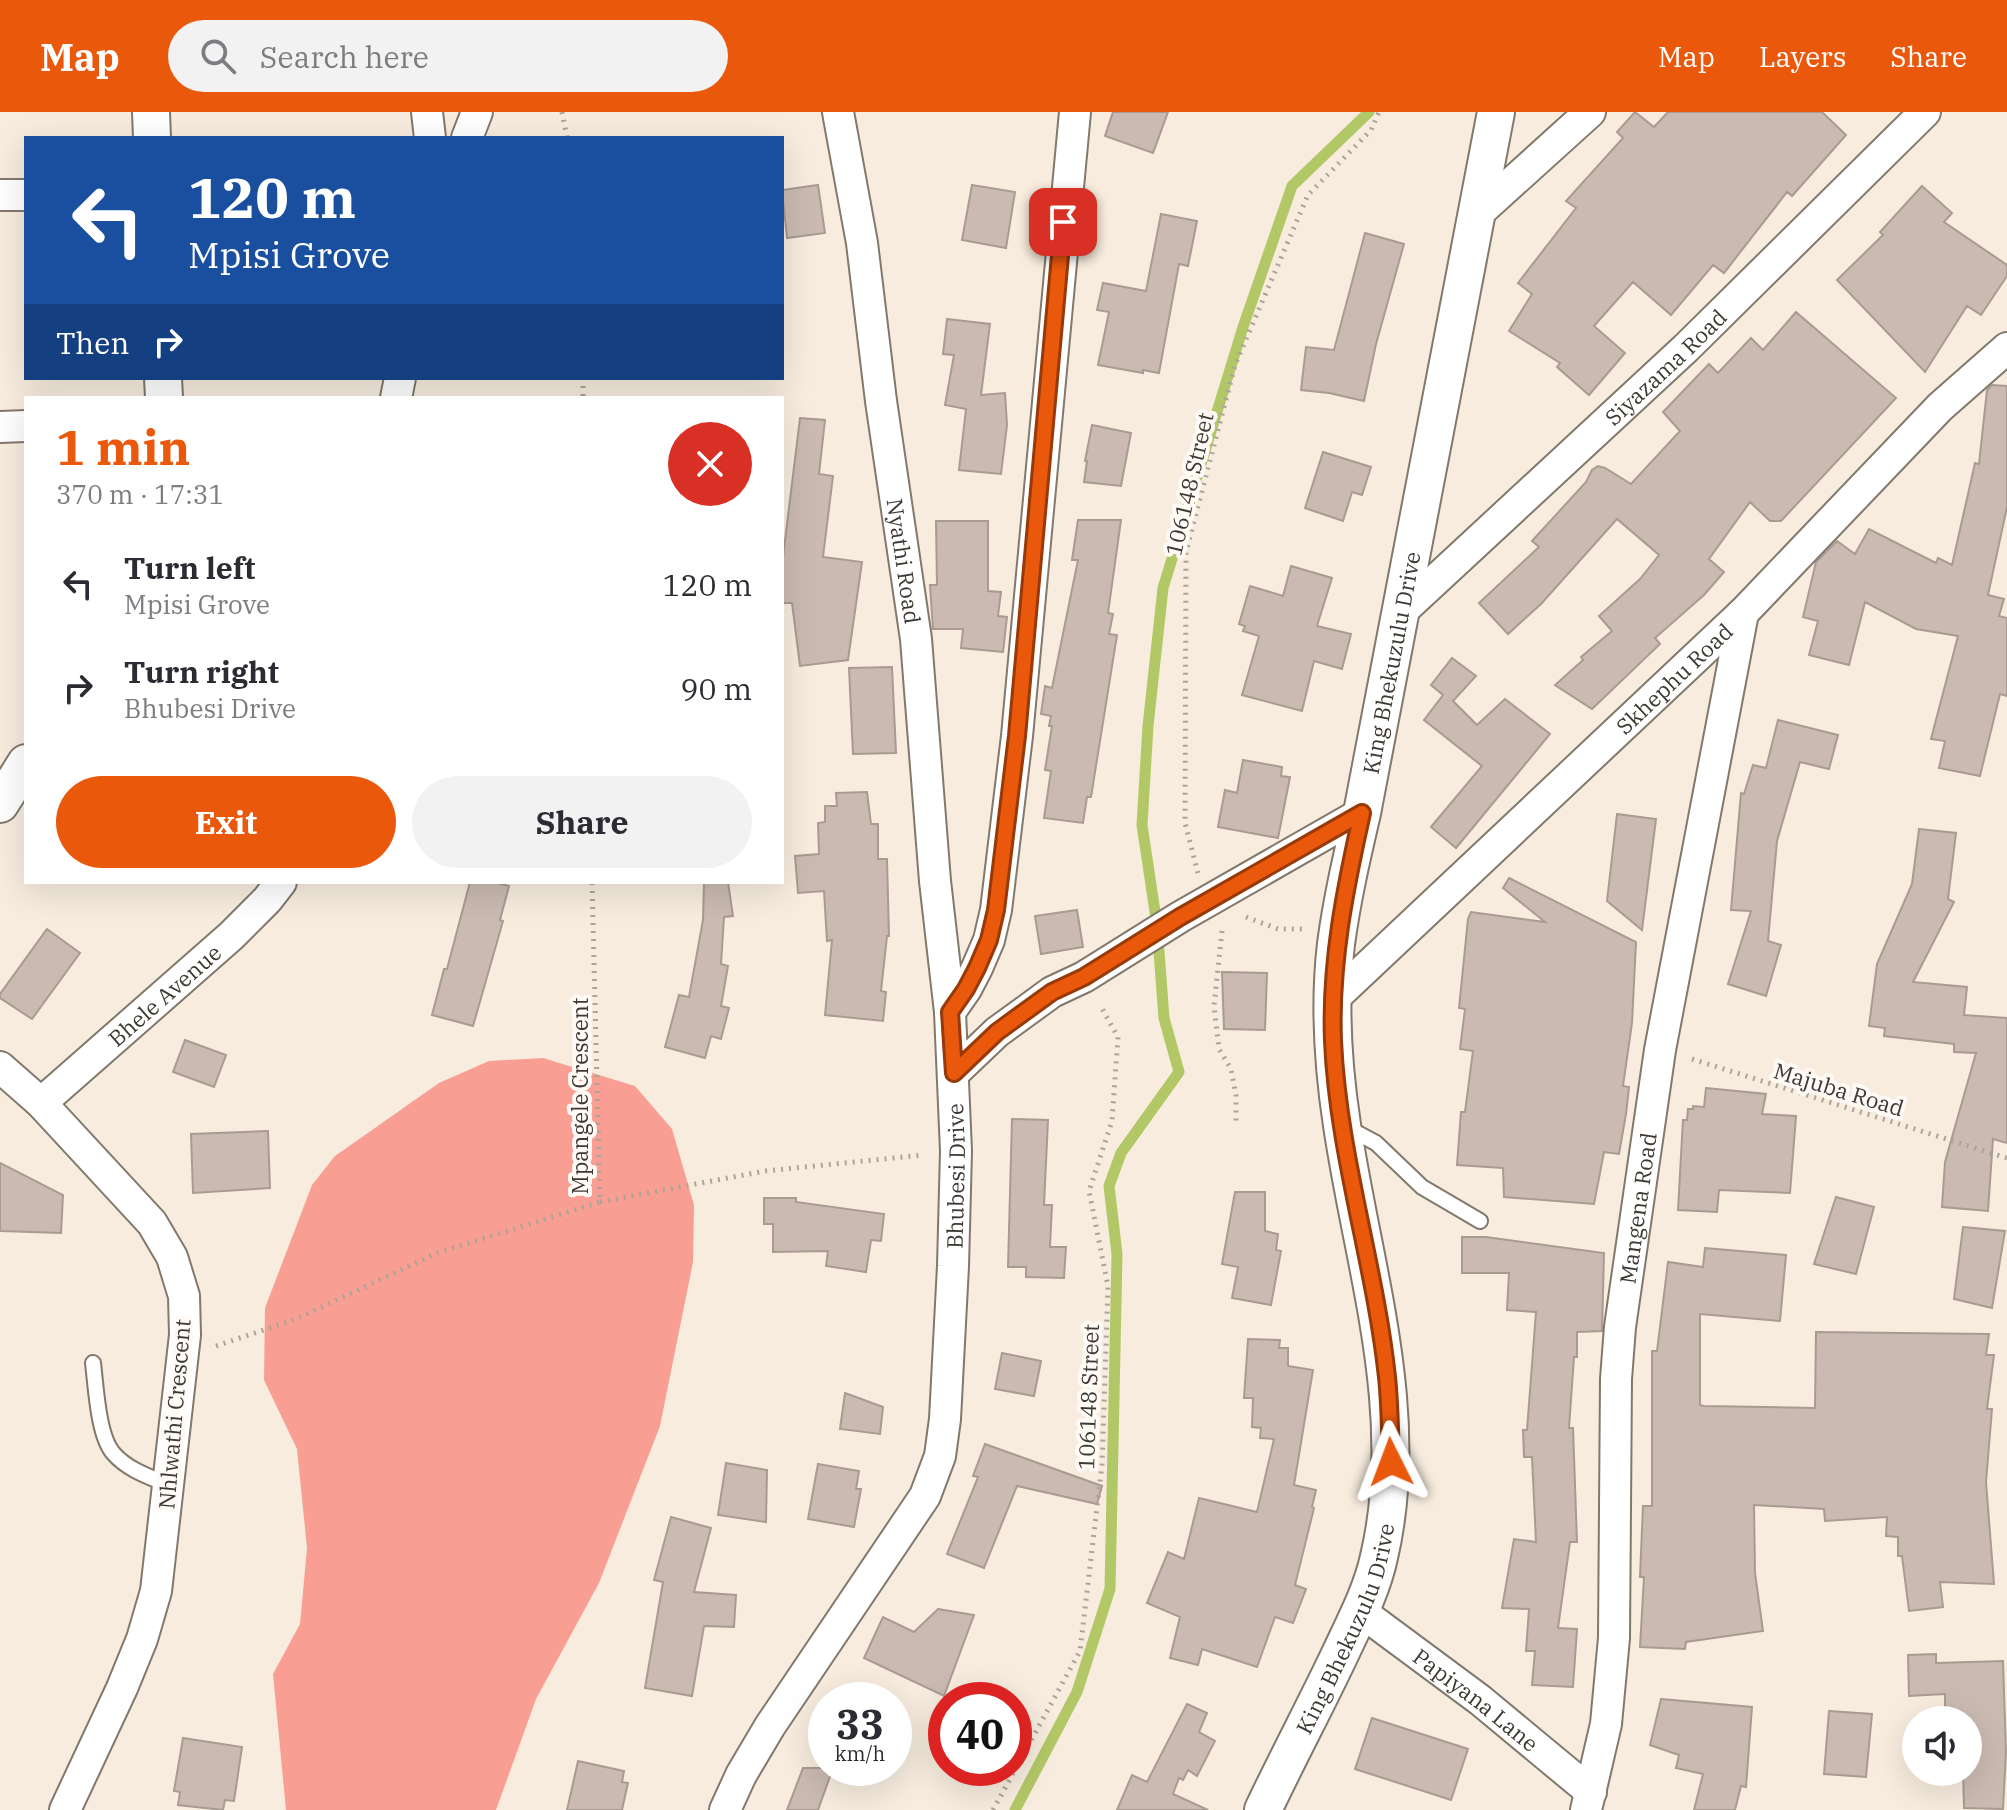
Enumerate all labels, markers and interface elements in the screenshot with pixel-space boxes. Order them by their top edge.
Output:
search box [168,20,728,92]
text: Map [40,32,120,81]
icon: search [196,34,240,78]
text: Search here [260,37,429,76]
text: Map [1658,38,1715,75]
text: Layers [1759,38,1846,75]
text: Share [1890,38,1967,75]
text: 120 m [188,161,356,233]
icon: left [56,168,160,272]
pin [1029,188,1097,256]
icon: arrive [1041,200,1085,244]
text: Mpisi Grove [188,231,390,278]
street label: Siyazama Road [1598,302,1732,431]
icon: right [146,320,190,364]
text: Then [56,323,130,362]
street label: 106148 Street [1158,409,1220,558]
text: 1 min [56,416,190,478]
button: close [668,422,752,506]
text: 370 m · 17:31 [56,477,224,511]
street label: Nyathi Road [881,496,928,626]
text: Turn left [124,548,256,587]
street label: King Bhekuzulu Drive [1355,549,1426,776]
icon: left [56,562,100,606]
text: 120 m [662,565,752,604]
text: Mpisi Grove [124,587,270,621]
street label: Skhephu Road [1609,616,1738,740]
text: Turn right [124,652,279,691]
icon: right [56,666,100,710]
text: 90 m [680,669,752,708]
text: Bhubesi Drive [124,691,296,725]
button: Exit [56,776,396,868]
button: Share [412,776,752,868]
street label: Bhele Avenue [102,937,227,1052]
street label: Mpangele Crescent [565,997,594,1195]
street label: Majuba Road [1770,1055,1908,1123]
street label: Bhubesi Drive [939,1103,971,1249]
street label: Mangena Road [1612,1130,1662,1286]
street label: Nhlwathi Crescent [151,1318,197,1510]
street label: 106148 Street [1071,1323,1105,1471]
position arrow [1349,1420,1433,1504]
street label: King Bhekuzulu Drive [1289,1521,1400,1738]
street label: Papiyana Lane [1408,1641,1545,1757]
speed limit sign: 40 [928,1682,1032,1786]
text: 33 [836,1698,884,1750]
map controls [1902,1706,1982,1786]
button: sound [1902,1706,1982,1786]
text: km/h [835,1740,885,1767]

